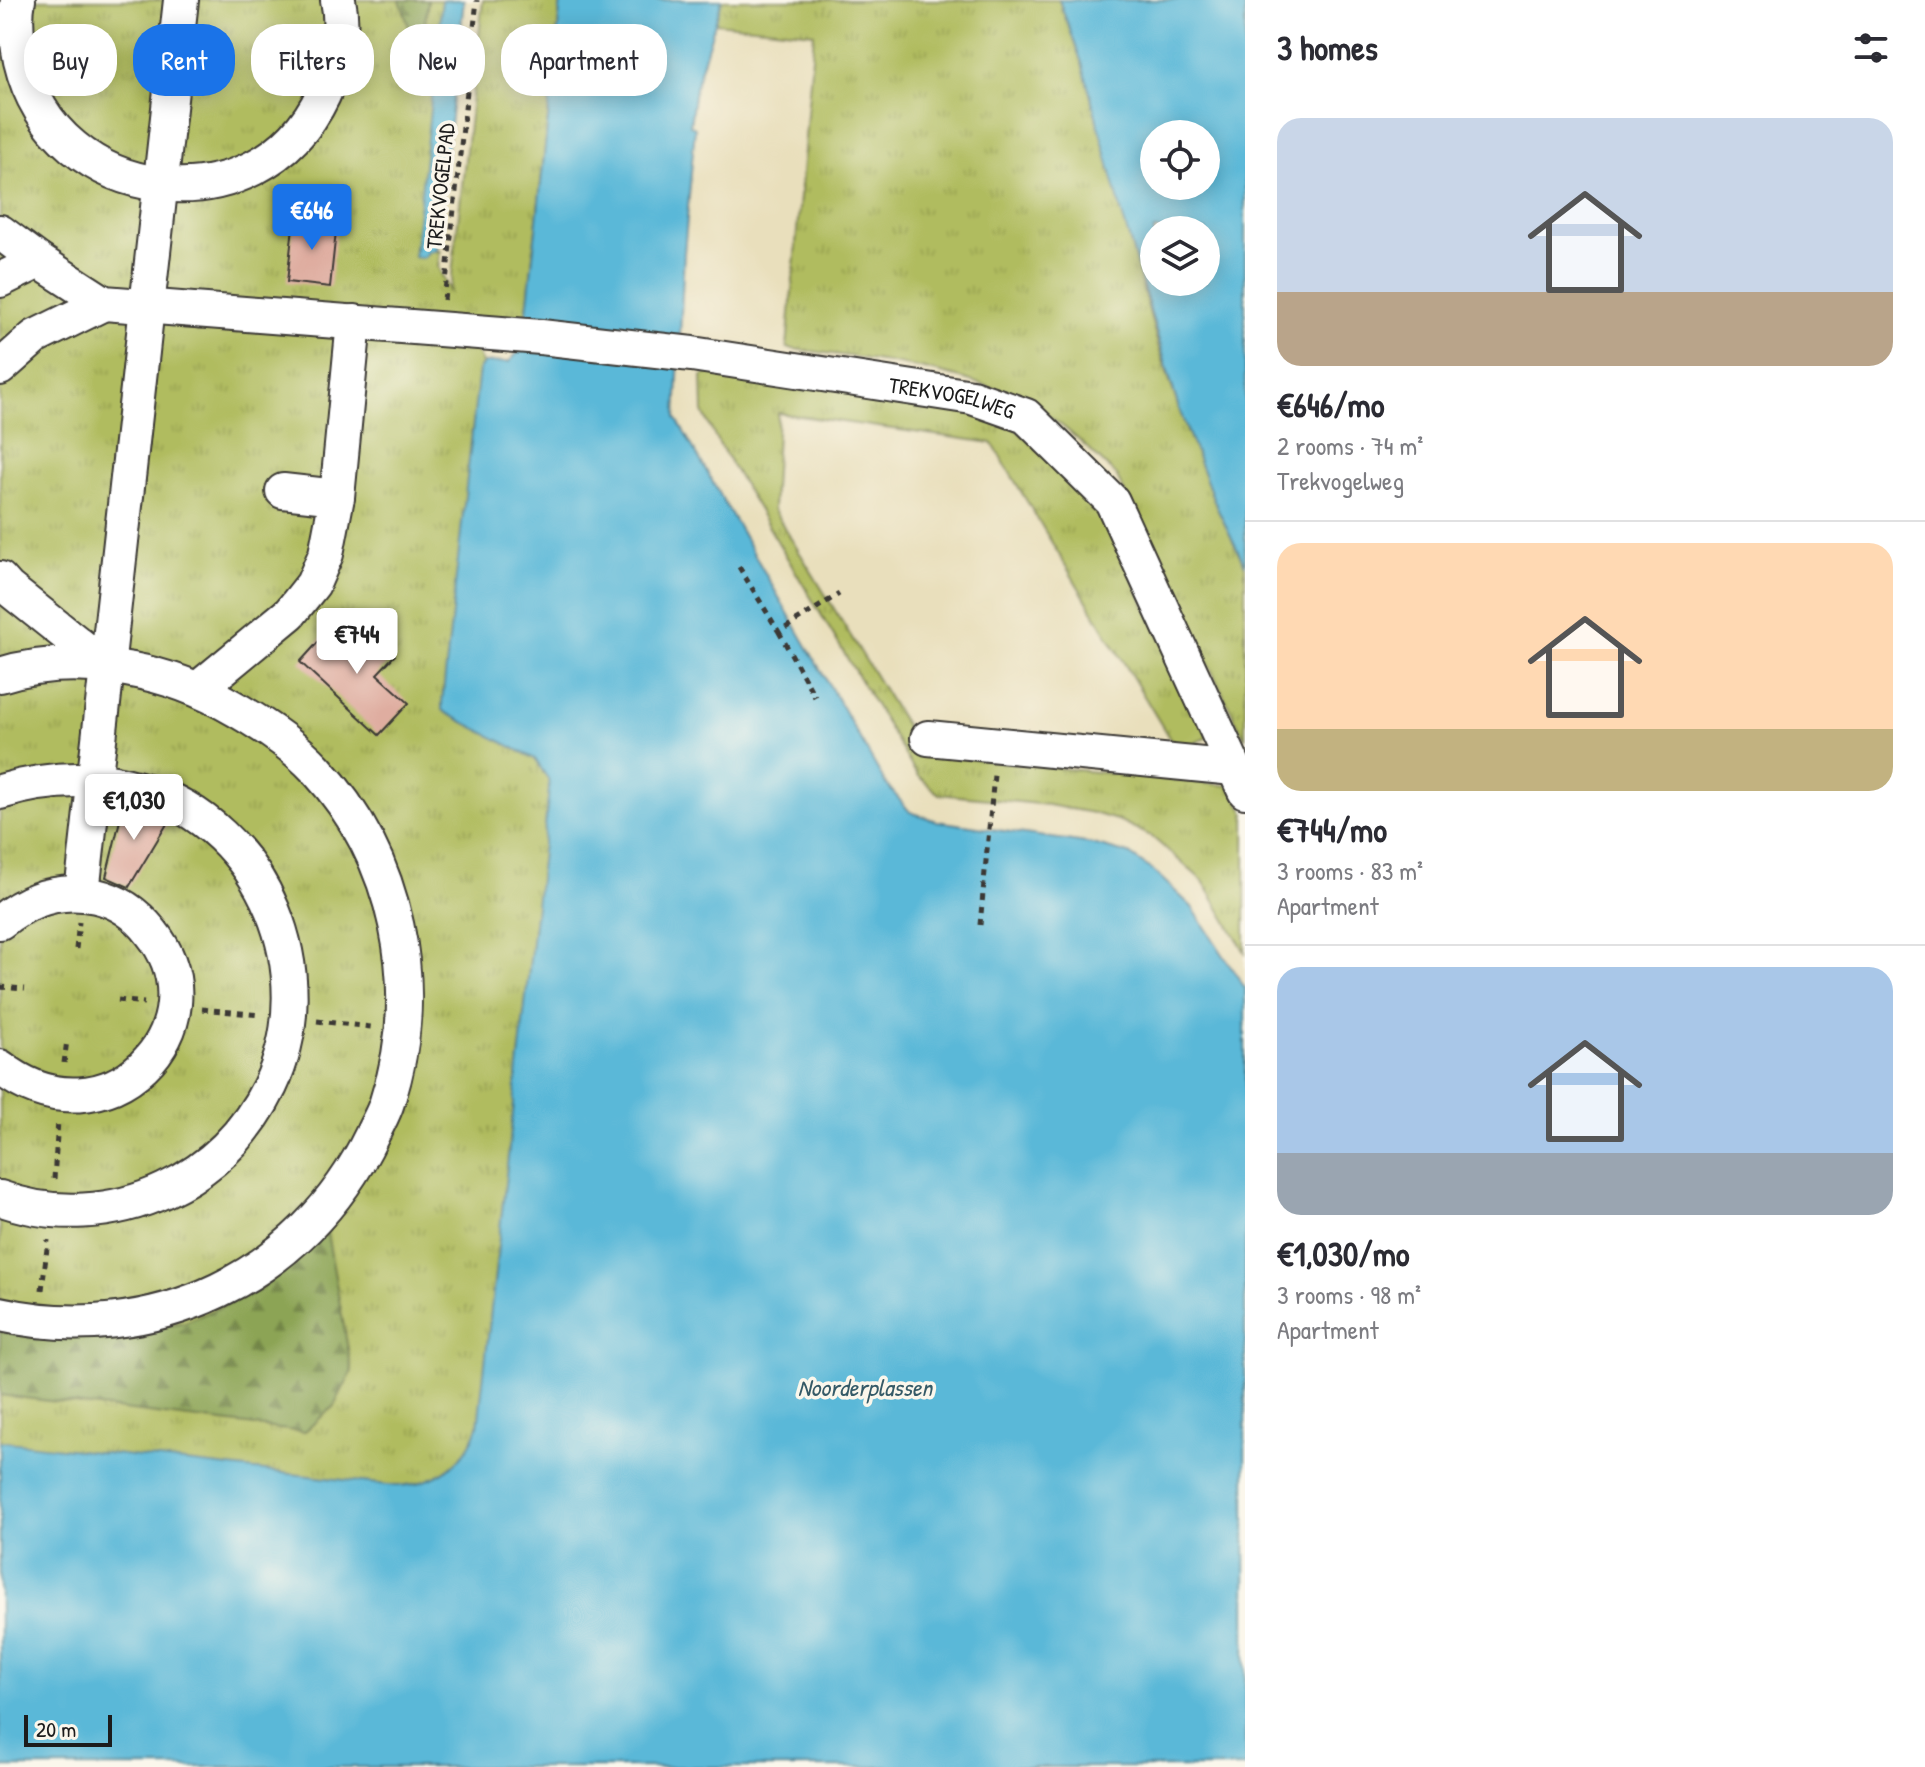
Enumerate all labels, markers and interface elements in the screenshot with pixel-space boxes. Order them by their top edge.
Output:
chip: Buy [24,24,117,96]
chip: Rent [133,24,235,96]
chip: Filters [251,24,374,96]
chip: New [390,24,485,96]
chip: Apartment [501,24,667,96]
text: 3 homes [1277,25,1378,71]
icon: filters [1849,26,1893,70]
map controls [1140,120,1220,296]
button: locate [1140,120,1220,200]
street label: TREKVOGELPAD [418,121,462,250]
icon: home [1513,170,1657,314]
pin: €646 [265,184,359,252]
text: €646 [290,192,334,227]
button: layers [1140,216,1220,296]
street label: TREKVOGELWEG [887,369,1020,426]
text: €646/mo [1277,382,1384,428]
text: 2 rooms · 74 m² [1277,428,1423,463]
text: Trekvogelweg [1277,463,1404,498]
icon: home [1513,595,1657,739]
pin: €744 [310,608,404,676]
text: €744 [335,616,379,651]
pin: €1,030 [69,774,199,842]
text: €1,030 [103,782,165,817]
text: €744/mo [1277,807,1387,853]
text: 3 rooms · 83 m² [1277,853,1423,888]
text: Apartment [1277,888,1379,923]
icon: home [1513,1019,1657,1163]
text: €1,030/mo [1277,1231,1409,1277]
text: 3 rooms · 98 m² [1277,1277,1421,1312]
text: Apartment [1277,1312,1379,1347]
water label: Noorderplassen [798,1371,934,1404]
scale bar [24,1711,112,1747]
text: 20 m [36,1714,76,1744]

